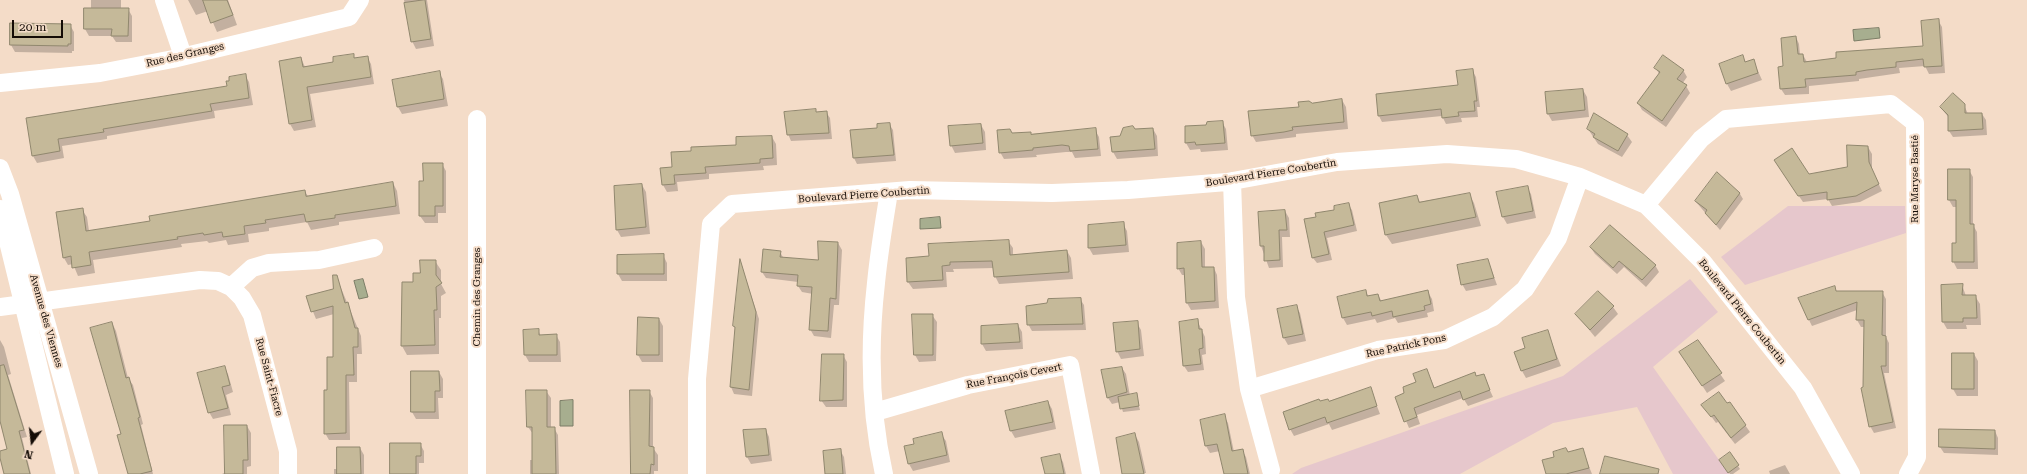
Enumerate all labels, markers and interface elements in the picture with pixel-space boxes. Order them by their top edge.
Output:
scale bar [14,12,65,38]
text: 20 m [19,20,46,34]
street label: Rue des Granges [145,40,225,70]
street label: Rue Maryse Bastié [1909,135,1921,223]
street label: Boulevard Pierre Coubertin [1205,157,1337,189]
street label: Boulevard Pierre Coubertin [798,184,930,206]
street label: Chemin des Granges [471,248,483,346]
street label: Boulevard Pierre Coubertin [1696,257,1788,367]
street label: Avenue des Viennes [27,273,65,369]
street label: Rue Patrick Pons [1365,332,1447,360]
street label: Rue Saint-Fiacre [253,337,285,417]
street label: Rue François Cevert [965,361,1063,391]
north arrow [12,422,52,462]
text: N [23,447,35,461]

